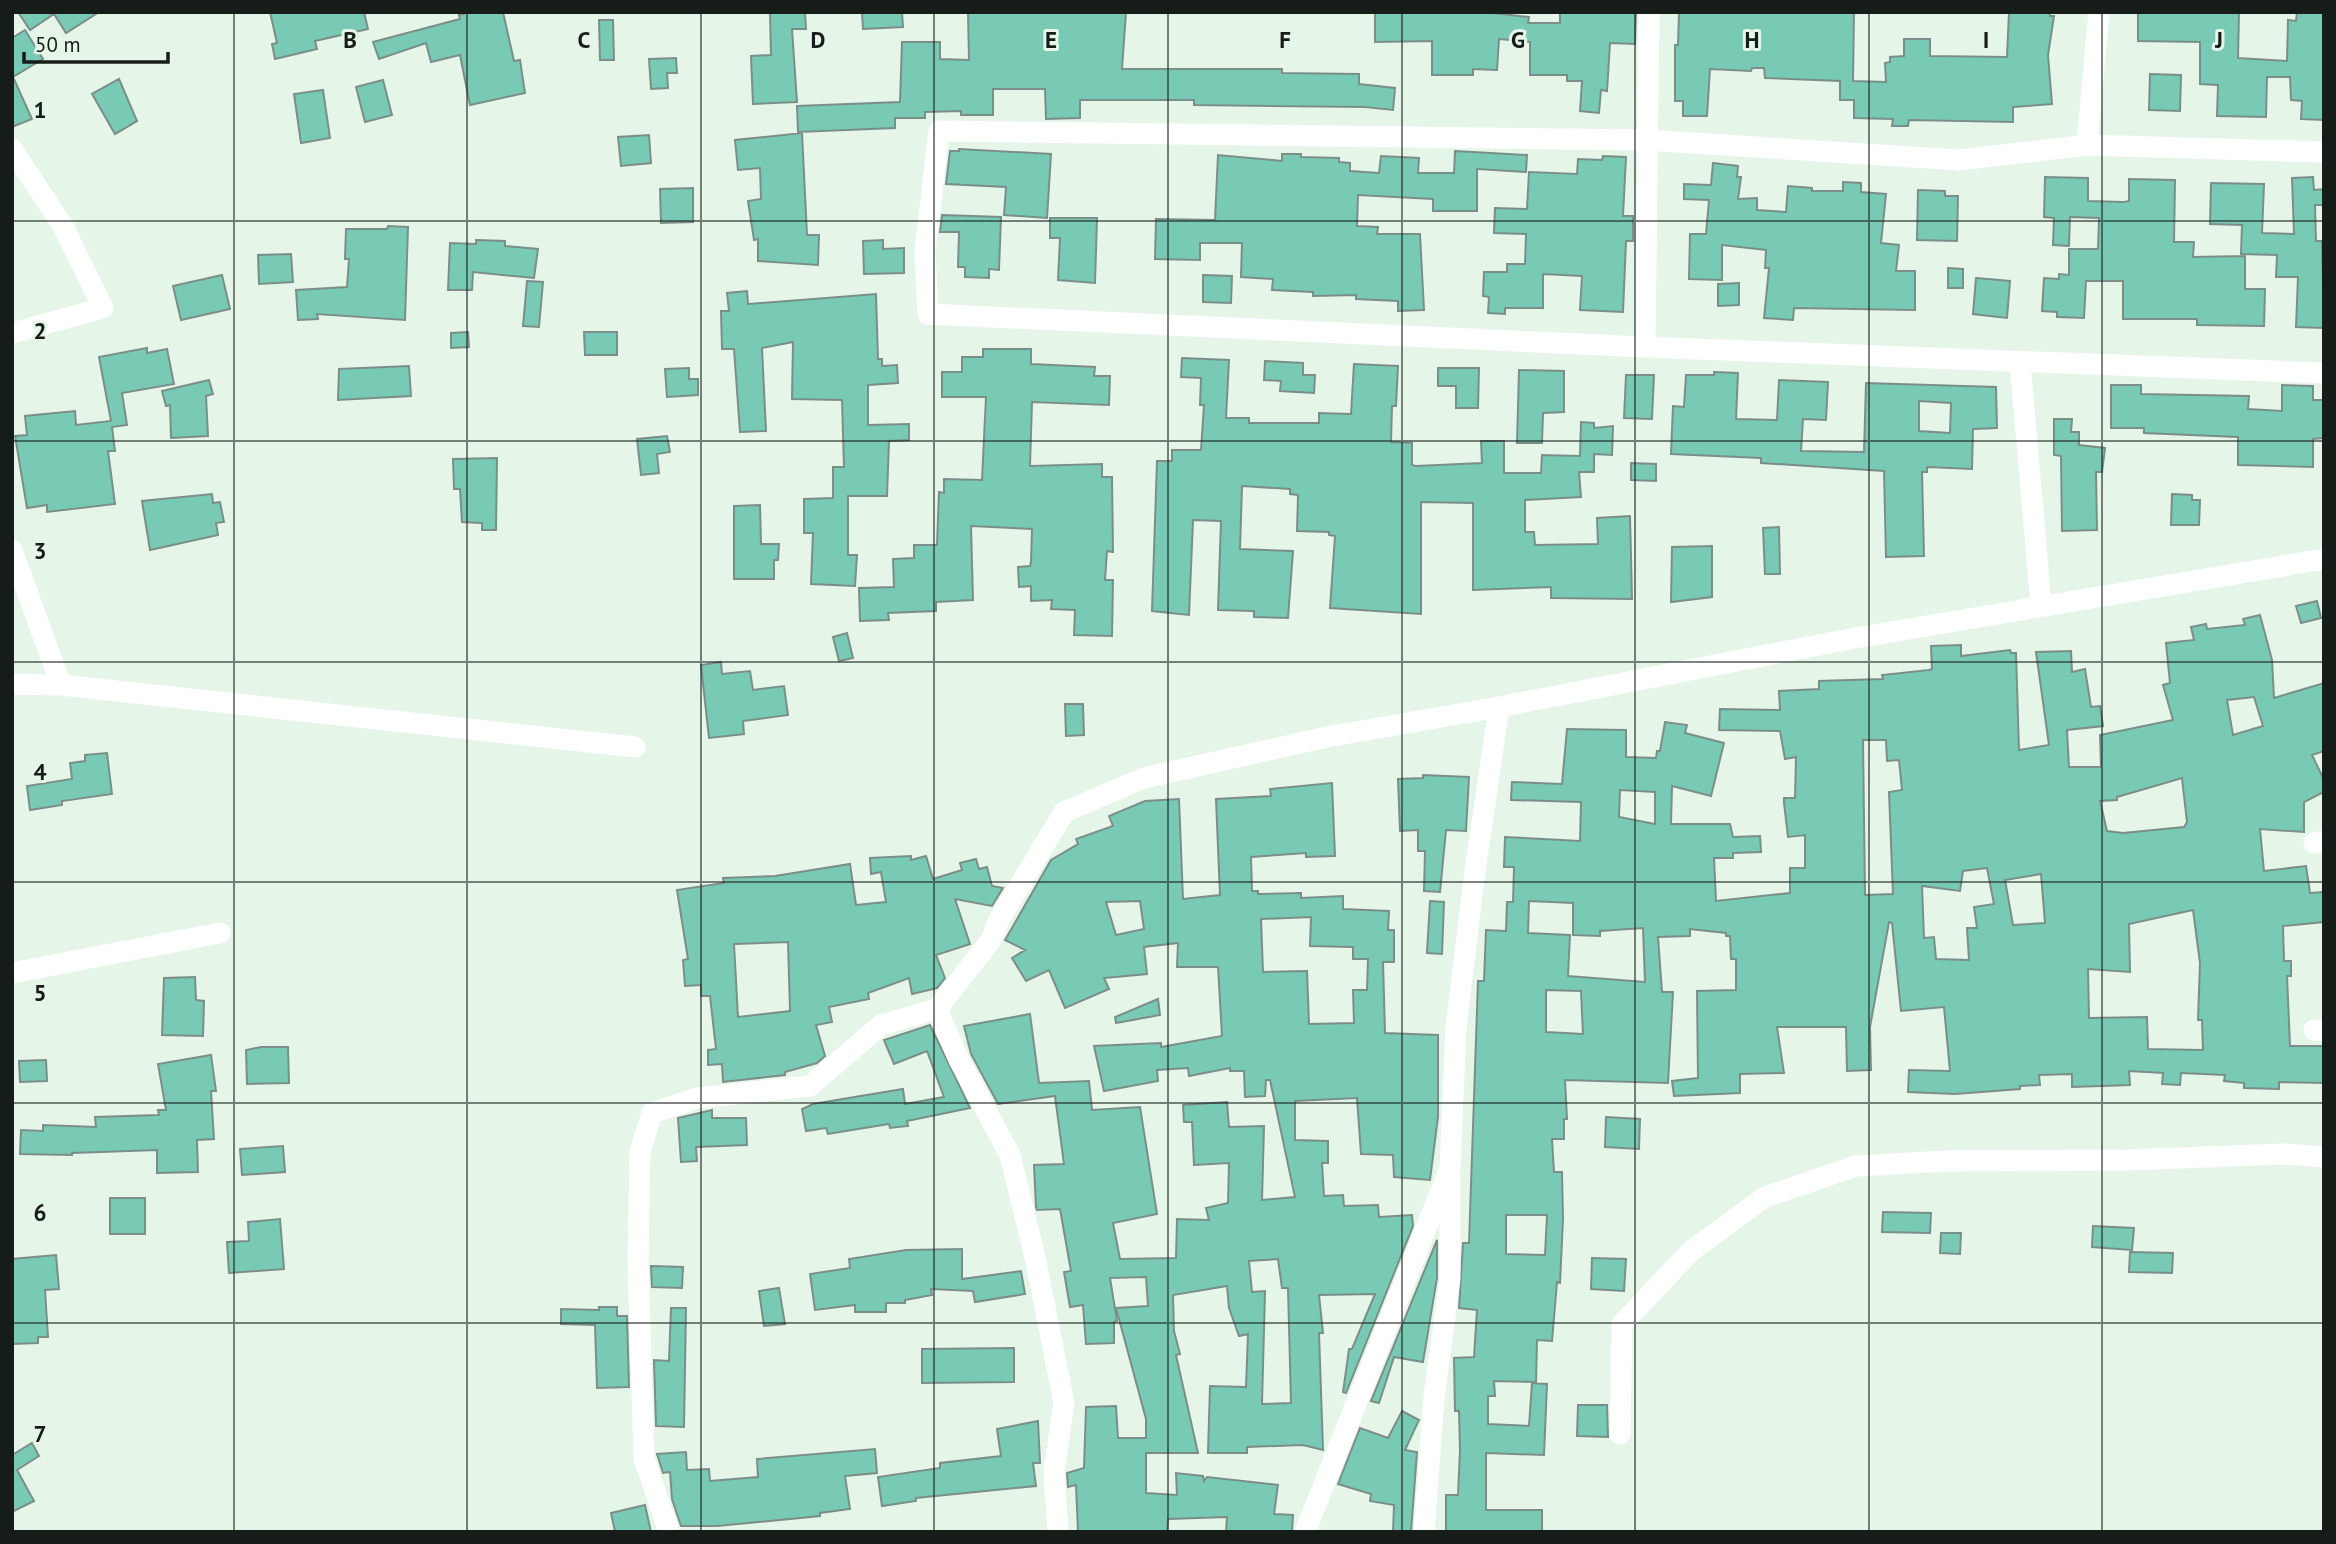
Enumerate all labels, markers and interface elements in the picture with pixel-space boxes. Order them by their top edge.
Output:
scale bar [24,21,168,65]
text: B [343,25,357,54]
text: C [578,25,591,54]
text: D [811,25,825,54]
text: E [1045,25,1057,54]
text: F [1279,25,1291,54]
text: G [1511,25,1525,54]
text: H [1745,25,1759,54]
text: I [1983,25,1989,54]
text: J [2214,25,2223,54]
text: 50 m [35,31,81,58]
text: 1 [33,95,47,124]
text: 2 [33,316,47,345]
text: 3 [33,536,47,565]
text: 4 [33,757,47,786]
text: 5 [33,978,47,1007]
text: 6 [33,1198,47,1227]
text: 7 [33,1419,47,1448]

